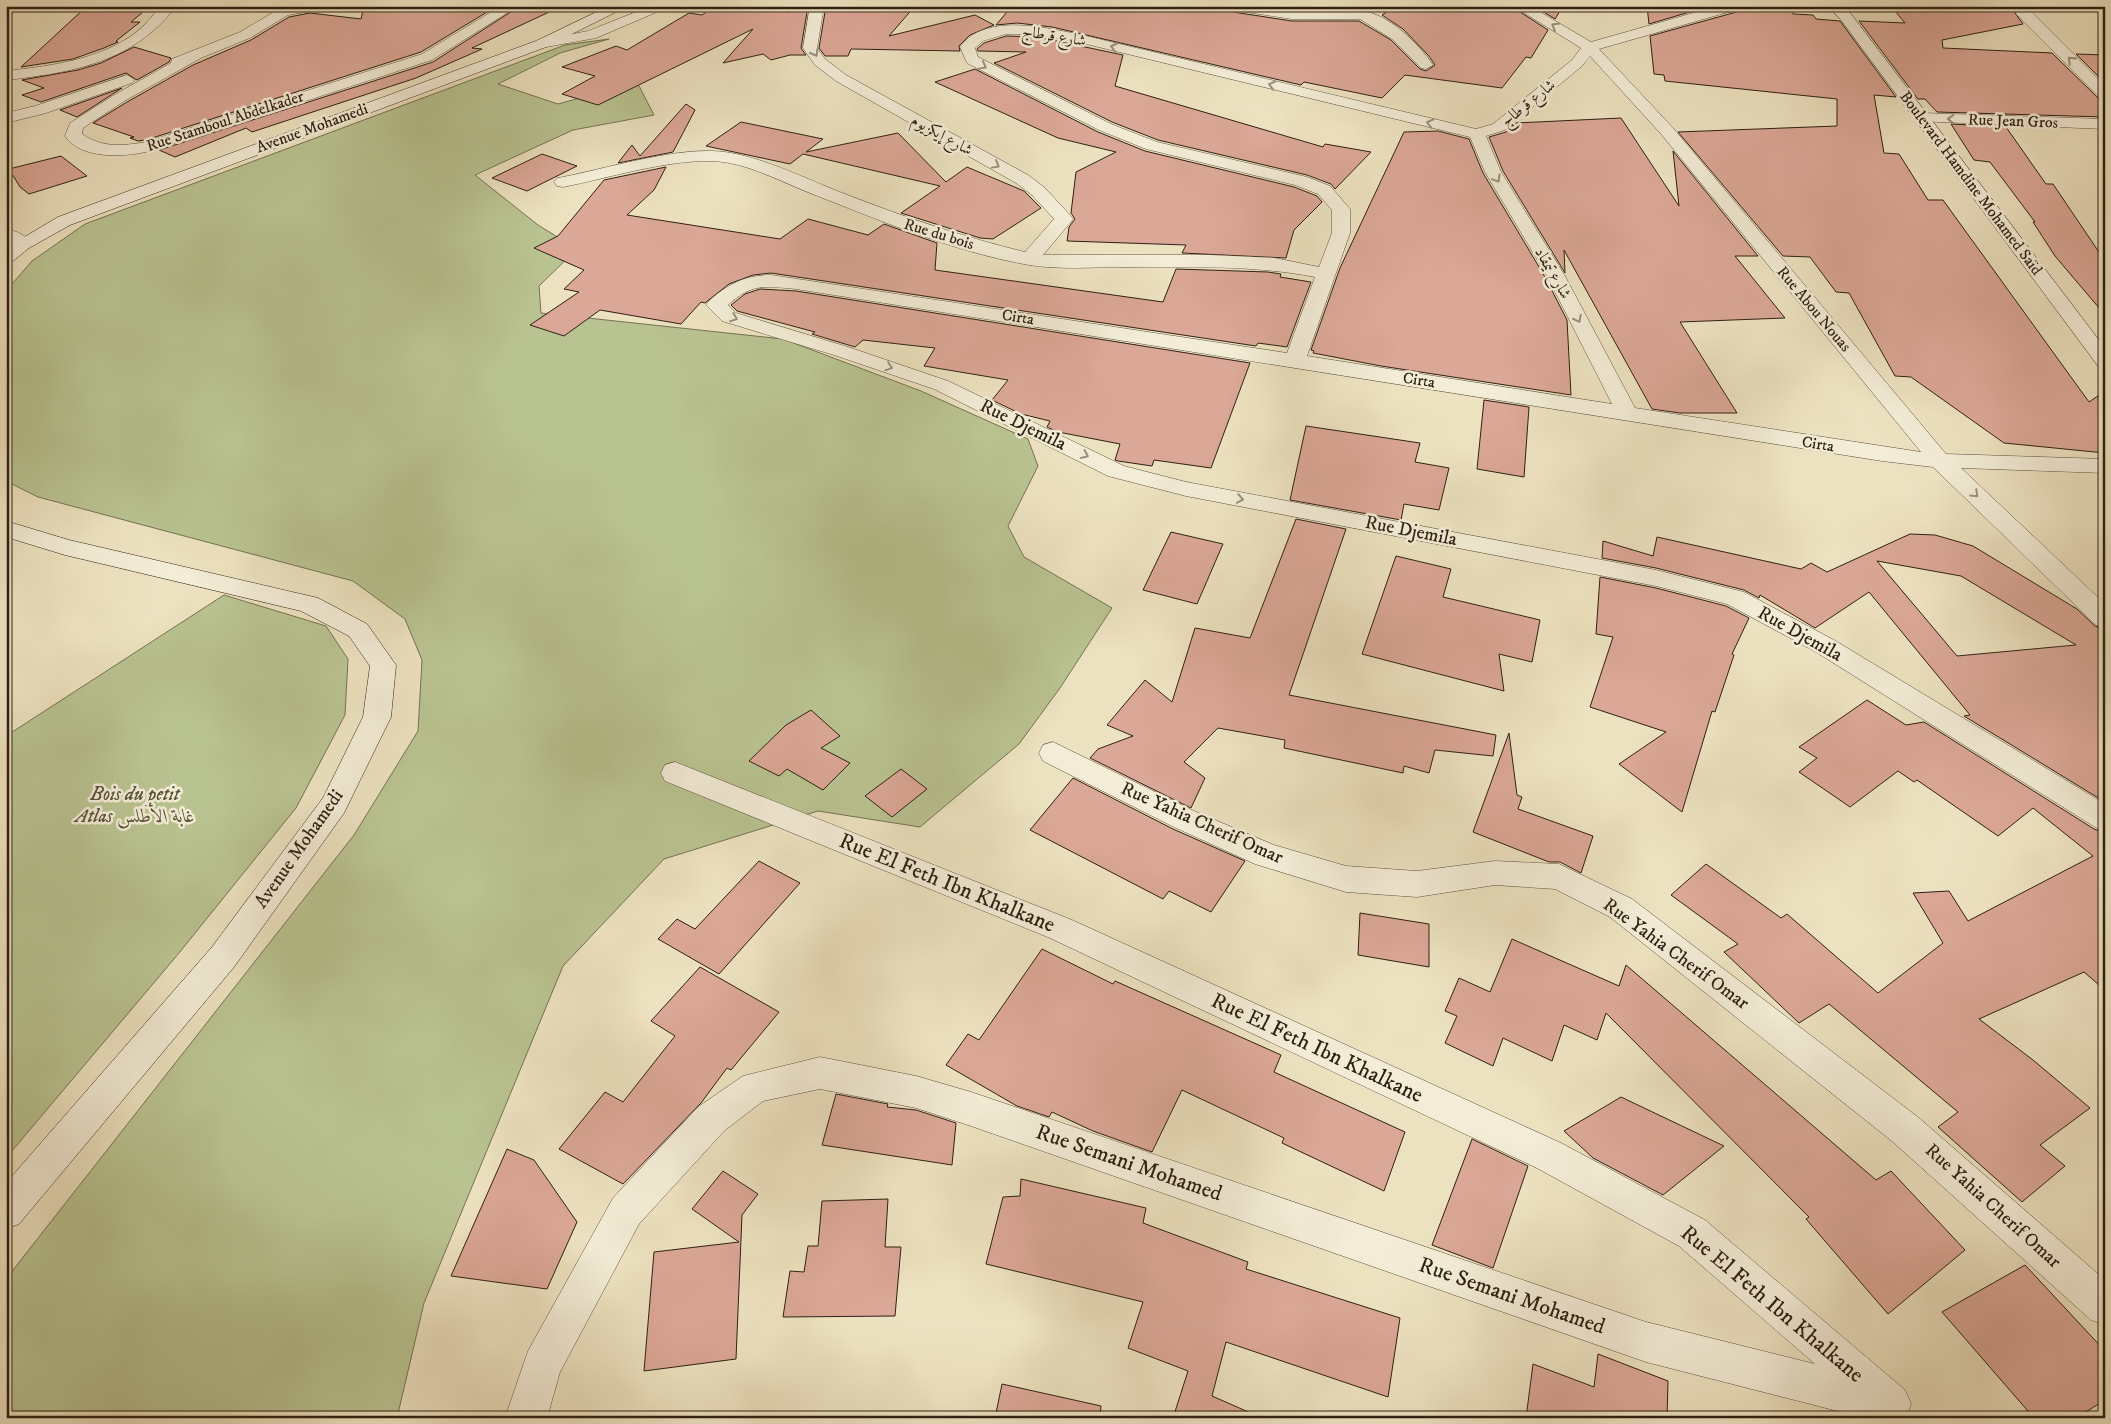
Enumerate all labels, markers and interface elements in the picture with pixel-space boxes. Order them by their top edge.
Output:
street label: شارع قرطاج [1020,21,1088,55]
one-way arrow [1551,22,1560,32]
one-way arrow [1109,42,1118,53]
one-way arrow [809,48,819,57]
one-way arrow [2067,57,2076,66]
one-way arrow [978,59,987,69]
street label: شارع قرطاج [1497,75,1562,134]
one-way arrow [1267,80,1276,91]
street label: Rue Stamboul Abdelkader [144,86,306,156]
street label: Boulevard Hamdine Mohamed Saïd [1895,87,2047,279]
street label: Avenue Mohamedi [253,98,371,158]
street label: Rue Jean Gros [1968,109,2058,133]
street label: شارع إيكزيوم [906,110,976,164]
one-way arrow [1947,114,1954,124]
one-way arrow [1425,118,1434,129]
one-way arrow [991,158,1000,168]
one-way arrow [1490,173,1500,182]
street label: Rue du bois [901,214,977,254]
street label: شارع تيمقاد [1528,244,1576,304]
street label: Rue Abou Nouas [1772,262,1856,356]
street label: Cirta [1000,305,1036,329]
one-way arrow [729,312,738,322]
one-way arrow [1572,314,1582,323]
one-way arrow [884,362,892,372]
street label: Cirta [1401,368,1437,392]
street label: Rue Djemila [976,394,1070,456]
street label: Cirta [1800,432,1836,456]
one-way arrow [1079,449,1088,459]
one-way arrow [1969,488,1978,497]
one-way arrow [1236,493,1245,504]
street label: Rue Djemila [1363,511,1459,551]
street label: Rue Djemila [1754,601,1846,667]
street label: Rue Yahia Cherif Omar [1117,777,1287,869]
park label: Bois du petit Atlas غابة الأطلس [73,783,195,829]
street label: Avenue Mohamedi [250,785,349,913]
street label: Rue El Feth Ibn Khalkane [835,827,1059,939]
street label: Rue Yahia Cherif Omar [1598,893,1754,1015]
street label: Rue El Feth Ibn Khalkane [1207,987,1427,1109]
street label: Rue Semani Mohamed [1032,1118,1226,1208]
street label: Rue Yahia Cherif Omar [1920,1139,2066,1273]
street label: Rue El Feth Ibn Khalkane [1675,1220,1869,1388]
street label: Rue Semani Mohamed [1415,1251,1609,1341]

